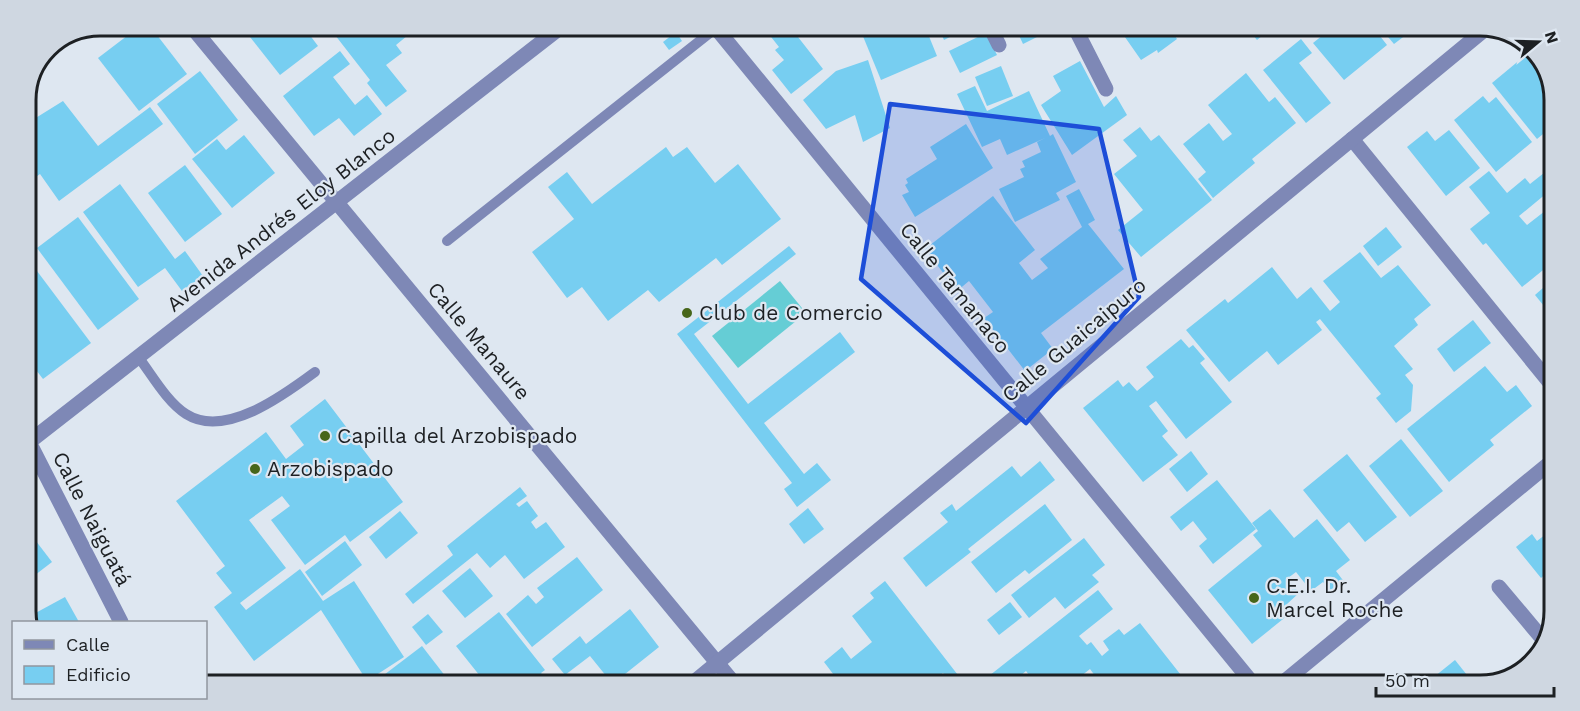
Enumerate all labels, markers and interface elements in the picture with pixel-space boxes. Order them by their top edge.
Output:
north arrow [1508,12,1568,72]
text: N [1541,29,1563,46]
street label: Avenida Andrés Eloy Blanco [161,123,400,317]
street label: Calle Tamanaco [895,217,1016,358]
street label: Calle Guaicaipuro [997,272,1151,407]
street label: Calle Manaure [423,277,536,405]
place label: Club de Comercio [699,300,883,325]
marker: Club de Comercio [680,306,694,320]
place label: Capilla del Arzobispado [337,423,577,448]
marker: Capilla del Arzobispado [318,429,332,443]
street label: Calle Naiguatá [48,447,137,590]
place label: Arzobispado [267,456,394,481]
marker: Arzobispado [248,462,262,476]
place label: C.E.I. Dr. Marcel Roche [1266,573,1404,622]
marker: C.E.I. Dr. Marcel Roche [1247,591,1261,605]
legend [12,621,207,699]
text: Calle [66,634,110,655]
scale bar [1376,660,1554,698]
text: Edificio [66,664,131,685]
text: 50 m [1385,670,1430,691]

